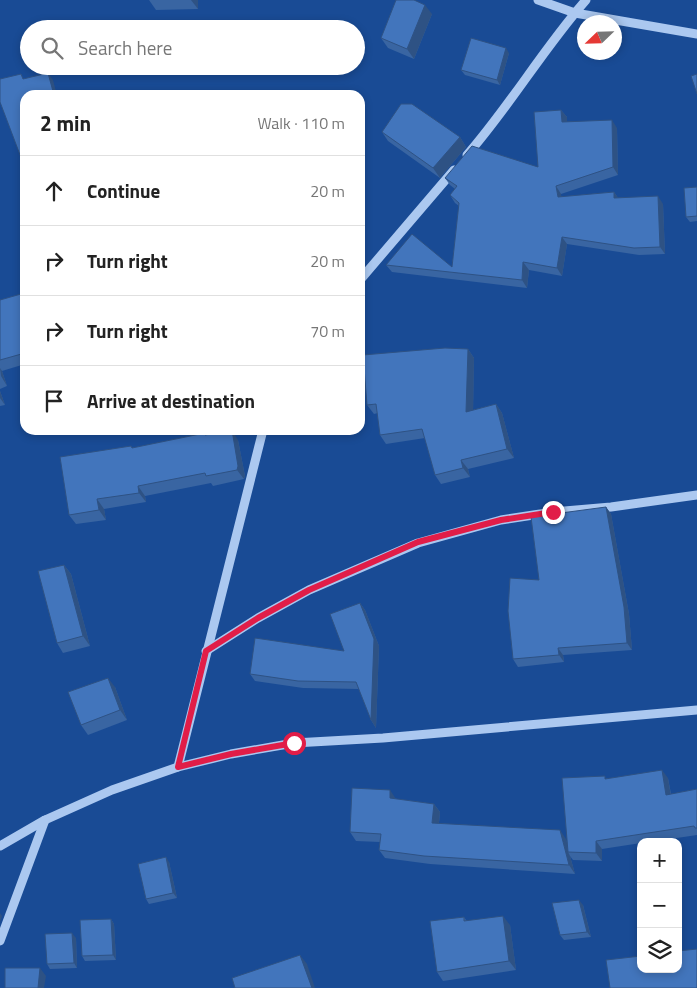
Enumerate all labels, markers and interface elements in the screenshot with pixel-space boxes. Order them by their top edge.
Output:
north arrow [577,15,622,60]
search box [20,20,365,75]
text: Search here [78,33,172,62]
icon: search [38,34,66,62]
text: 2 min [40,107,91,139]
text: Walk · 110 m [257,111,345,135]
text: Continue [87,176,160,205]
icon: ahead [40,177,68,205]
text: 20 m [310,179,345,203]
text: Turn right [87,246,168,275]
icon: right [40,247,68,275]
text: 20 m [310,249,345,273]
text: Turn right [87,316,168,345]
icon: right [40,317,68,345]
text: 70 m [310,319,345,343]
text: Arrive at destination [87,386,255,415]
icon: arrive [40,387,68,415]
route end [542,501,565,524]
route start [283,732,306,755]
map controls [637,838,682,973]
button: + [637,838,682,883]
button: − [637,883,682,928]
button: layers [637,928,682,973]

